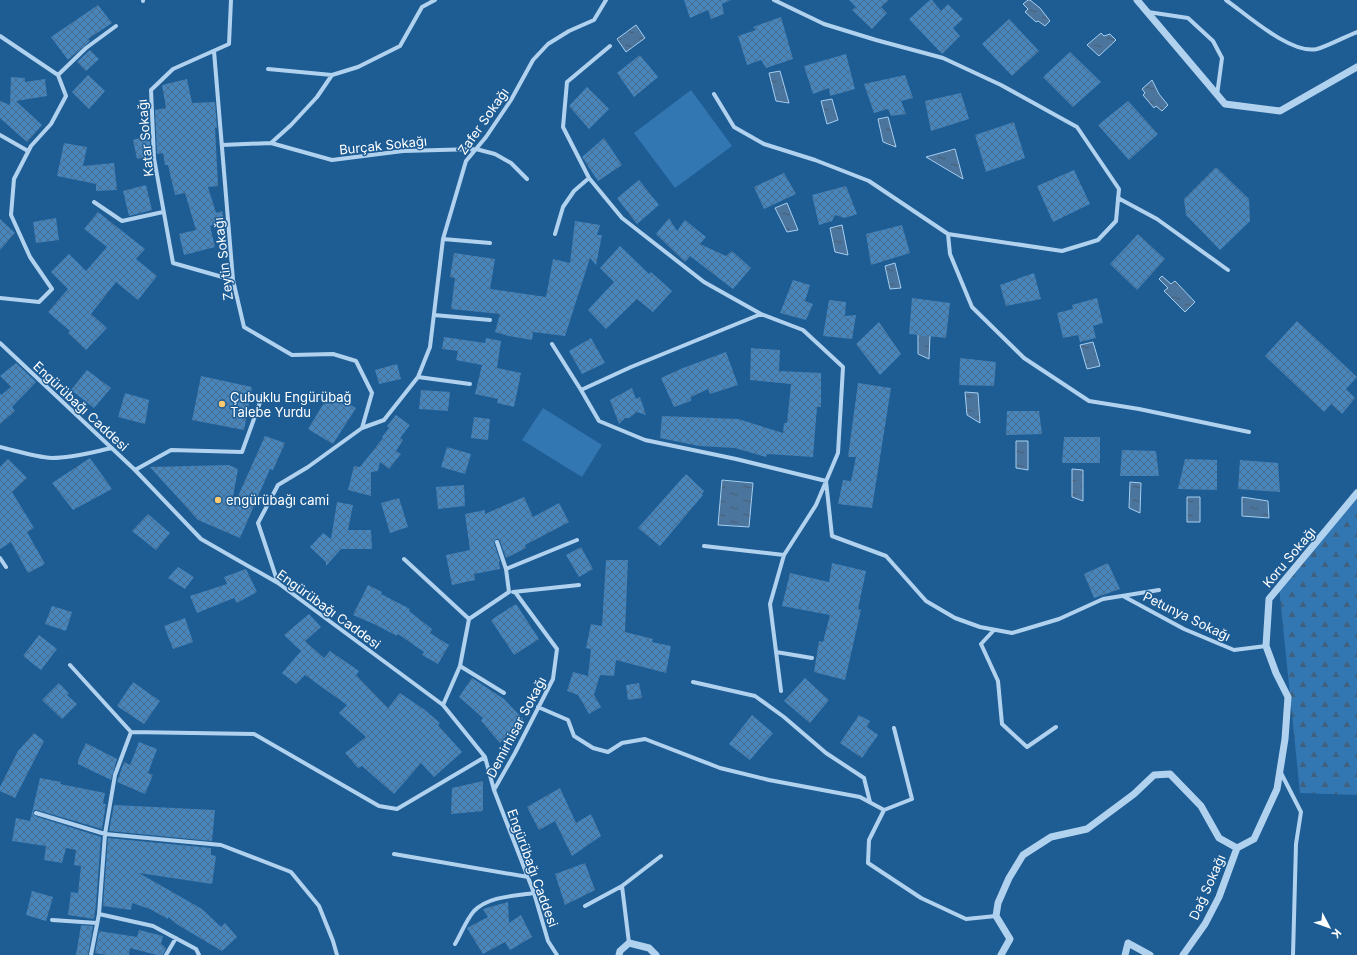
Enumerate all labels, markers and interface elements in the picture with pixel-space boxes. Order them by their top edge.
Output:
street label: Zafer Sokağı [454,85,512,157]
street label: Katar Sokağı [134,98,156,178]
street label: Burçak Sokağı [338,132,428,158]
street label: Zeytin Sokağı [210,217,236,301]
street label: Engürübağı Caddesi [30,358,132,454]
place label: Çubuklu Engürübağ Talebe Yurdu [230,389,352,420]
marker: Çubuklu Engürübağ Talebe Yurdu [217,399,227,409]
place label: engürübağı cami [226,492,329,508]
marker: engürübağı cami [213,495,223,505]
street label: Koru Sokağı [1259,524,1319,590]
street label: Engürübağı Caddesi [274,566,384,652]
street label: Petunya Sokağı [1141,588,1233,644]
street label: Demirhisar Sokağı [483,674,549,780]
street label: Engürübağı Caddesi [504,807,562,929]
street label: Dağ Sokağı [1185,852,1229,922]
north arrow [1309,907,1349,947]
text: K [1329,926,1344,941]

